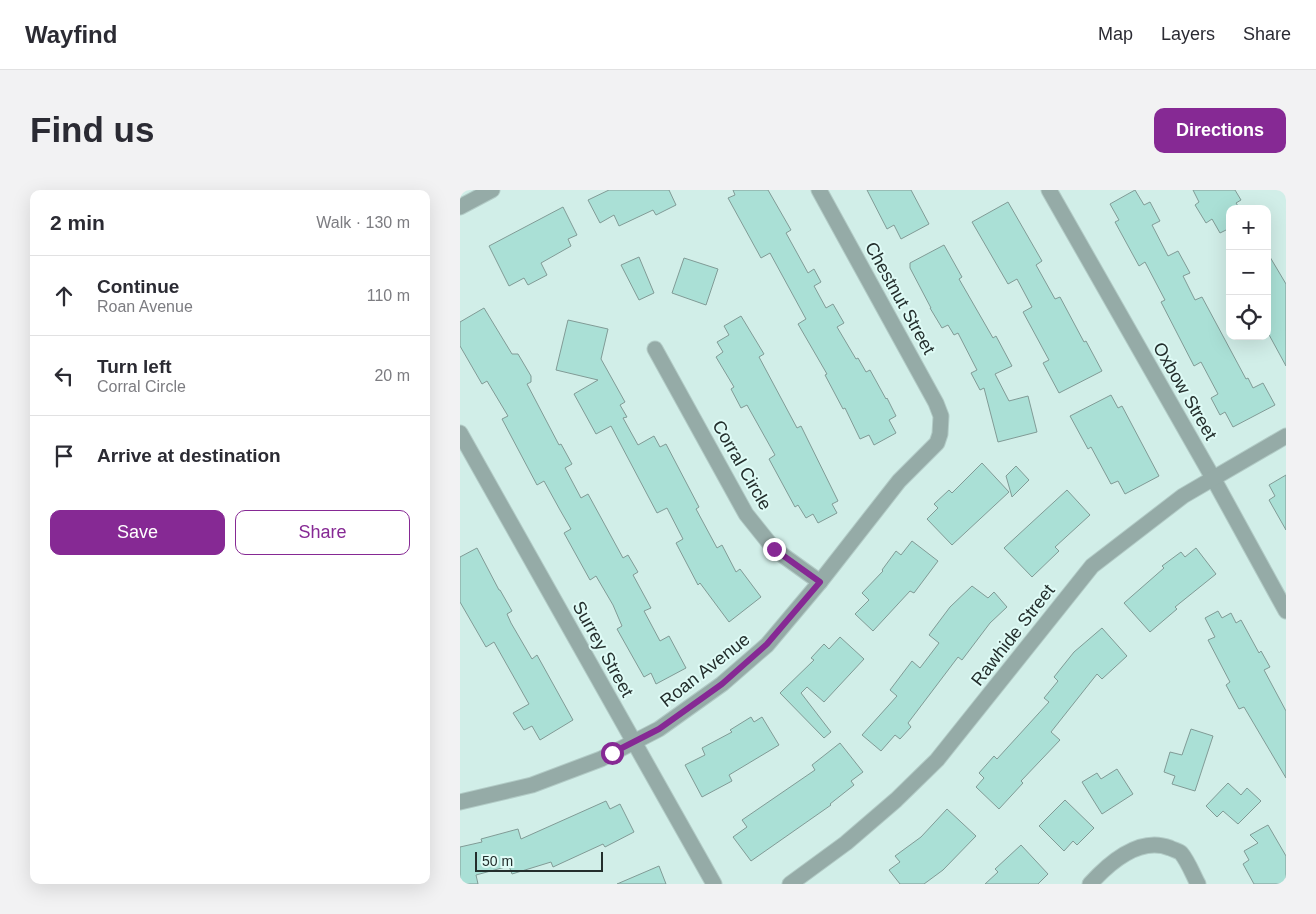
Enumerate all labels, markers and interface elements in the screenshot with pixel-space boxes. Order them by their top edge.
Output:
text: Wayfind [25,21,117,48]
text: Map [1098,24,1133,44]
text: Layers [1161,24,1215,44]
text: Share [1243,24,1291,44]
button: Directions [1154,108,1286,153]
text: Find us [30,110,154,149]
map controls [1226,205,1271,340]
button: + [1226,205,1271,250]
text: 2 min [50,211,105,234]
text: Walk · 130 m [316,214,410,231]
street label: Chestnut Street [861,238,939,358]
button: − [1226,250,1271,295]
text: Continue [97,276,179,297]
icon: ahead [50,282,78,310]
text: 110 m [367,287,410,304]
button: locate [1226,295,1271,340]
text: Roan Avenue [97,298,193,315]
street label: Oxbow Street [1149,339,1221,443]
text: Turn left [97,356,172,377]
icon: left [50,362,78,390]
text: 20 m [374,367,410,384]
text: Corral Circle [97,378,186,395]
street label: Corral Circle [708,417,776,513]
icon: arrive [50,442,78,470]
text: Arrive at destination [97,445,281,466]
button: Save [50,510,225,555]
button: Share [235,510,410,555]
route end [763,538,786,561]
street label: Rawhide Street [967,580,1059,690]
street label: Surrey Street [569,598,637,700]
street label: Roan Avenue [656,629,754,711]
route start [601,742,624,765]
scale bar [475,849,602,872]
text: 50 m [482,853,513,869]

